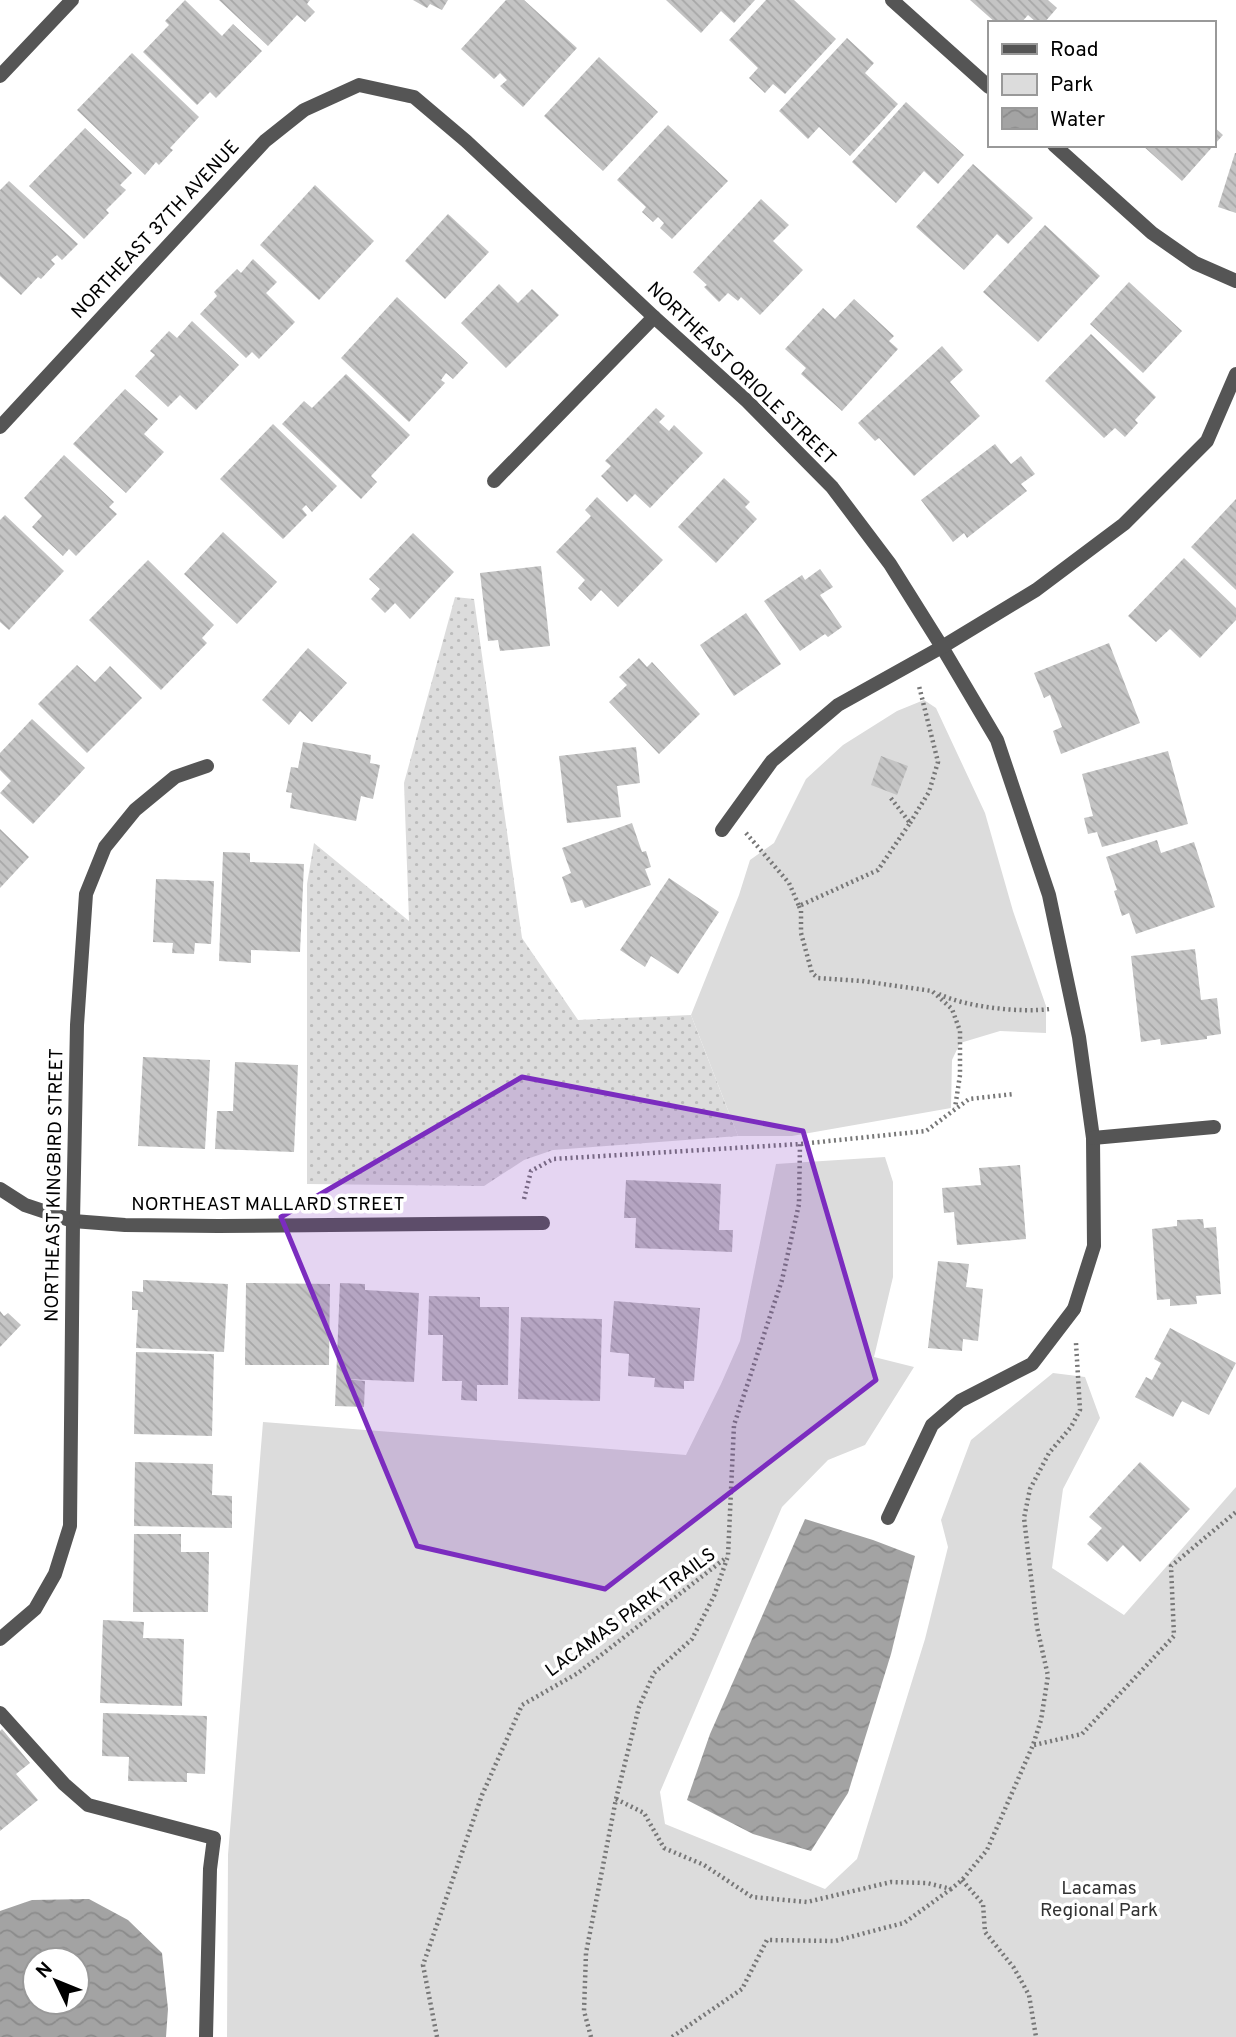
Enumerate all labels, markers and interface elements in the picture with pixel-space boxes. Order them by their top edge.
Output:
legend [988,21,1215,147]
text: Road [1050,37,1099,64]
text: Park [1050,72,1093,99]
text: Water [1050,107,1105,134]
street label: NORTHEAST 37TH AVENUE [67,136,245,324]
street label: NORTHEAST ORIOLE STREET [641,277,841,471]
street label: NORTHEAST KINGBIRD STREET [41,1048,69,1322]
street label: NORTHEAST MALLARD STREET [131,1193,405,1217]
street label: LACAMAS PARK TRAILS [541,1543,721,1683]
park label: Lacamas Regional Park [1040,1877,1158,1923]
north arrow [21,1946,91,2016]
text: N [32,1958,58,1984]

